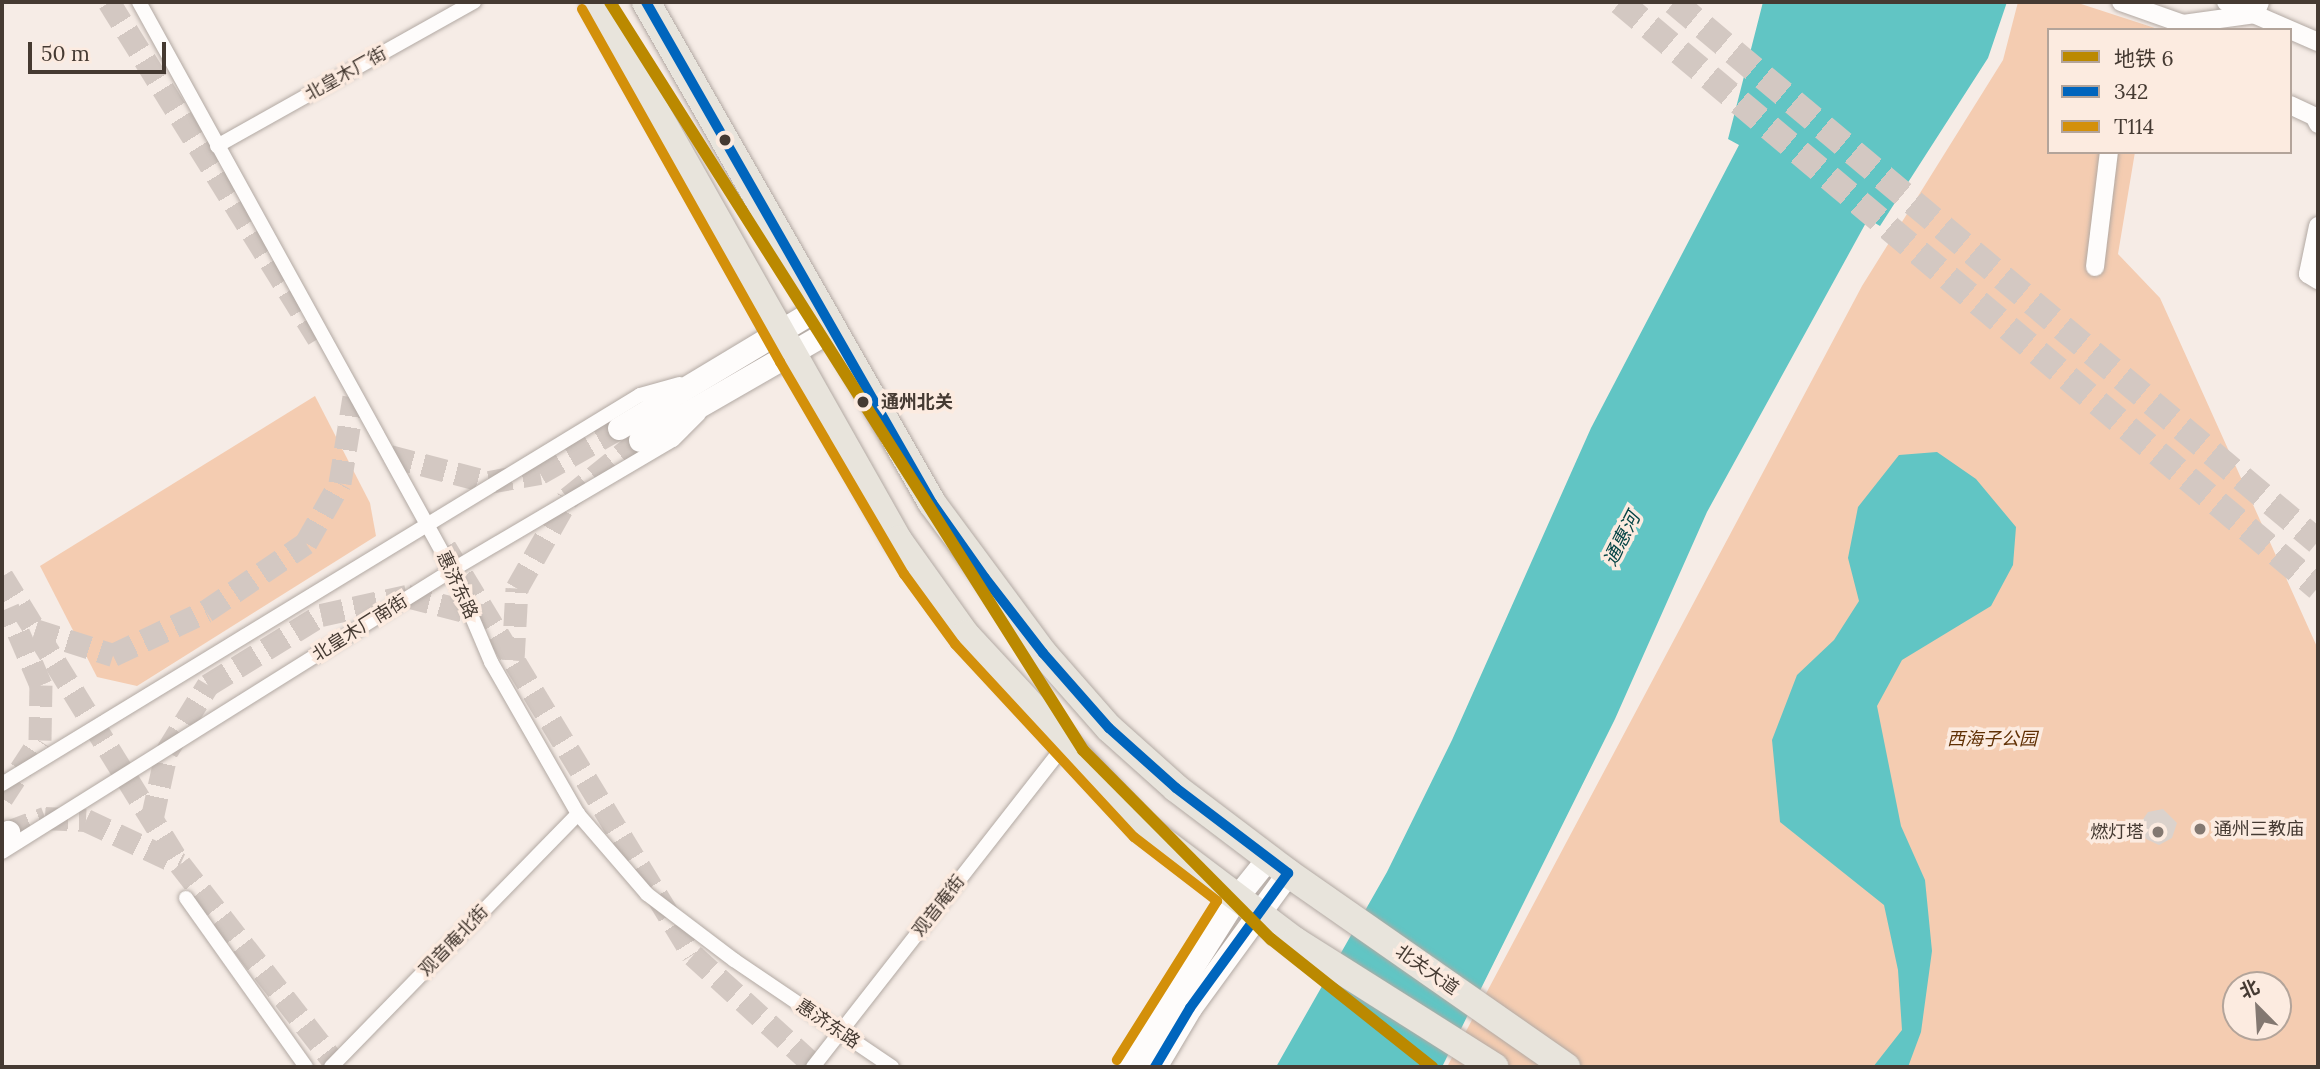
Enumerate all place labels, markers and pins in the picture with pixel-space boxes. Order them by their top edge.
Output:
unlabelled marker [718,133,732,147]
marker: 通州北关 [851,390,875,414]
place label: 通州北关 [881,391,953,413]
place label: 通州三教庙 [2214,818,2304,840]
place label: 燃灯塔 [2090,821,2144,843]
marker: 通州三教庙 [2192,821,2208,837]
marker: 燃灯塔 [2150,824,2166,840]

